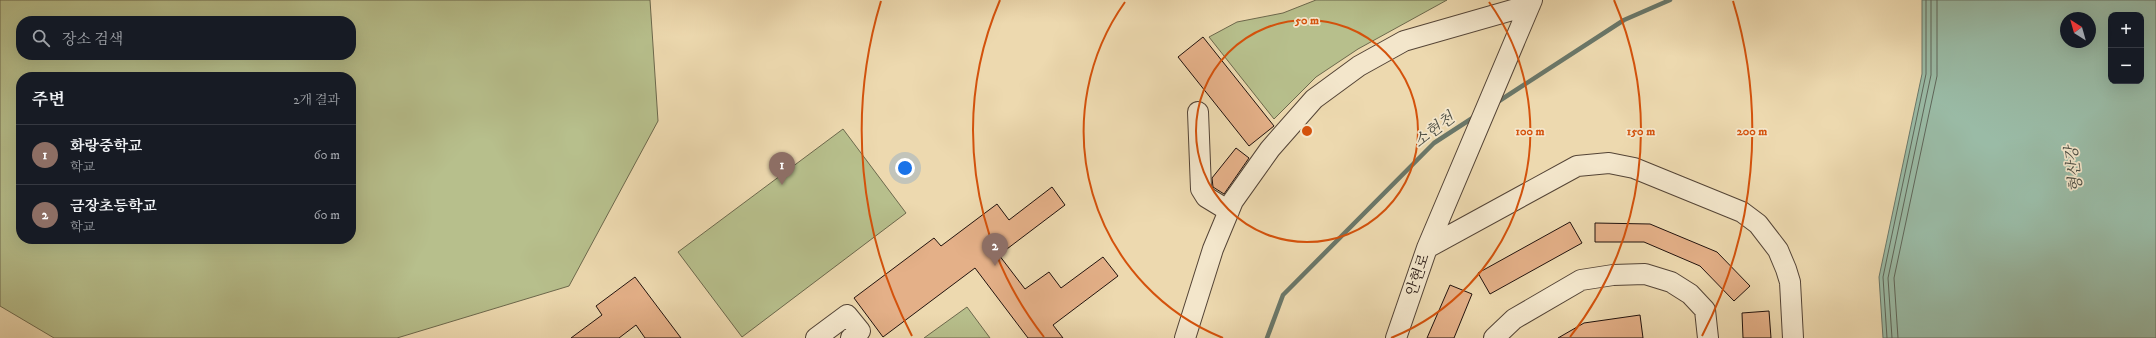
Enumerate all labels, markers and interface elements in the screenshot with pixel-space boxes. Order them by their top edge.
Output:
north arrow [2060,12,2096,48]
map controls [2108,12,2144,84]
button: + [2108,12,2144,48]
text: 50 m [1294,13,1319,28]
search box [16,16,356,60]
icon: search [30,27,52,49]
text: 장소 검색 [62,30,123,49]
button: − [2108,48,2144,84]
text: 주변 [32,89,65,111]
text: 2개 결과 [293,92,340,108]
water label: 소현천 [1409,107,1460,152]
centre of rings [1300,124,1314,138]
text: 100 m [1516,124,1544,139]
text: 150 m [1627,124,1655,139]
text: 200 m [1737,124,1767,139]
text: 화랑중학교 [70,137,142,156]
water label: 형산강 [2061,142,2087,193]
text: 1 [43,147,47,163]
text: 60 m [314,147,340,163]
pin: 1 [769,152,795,185]
your location [895,158,915,178]
text: 학교 [70,159,95,175]
text: 금장초등학교 [70,197,157,216]
text: 2 [42,207,48,223]
text: 60 m [314,207,340,223]
text: 학교 [70,219,95,235]
pin: 2 [982,233,1008,266]
street label: 안현로 [1402,251,1434,299]

